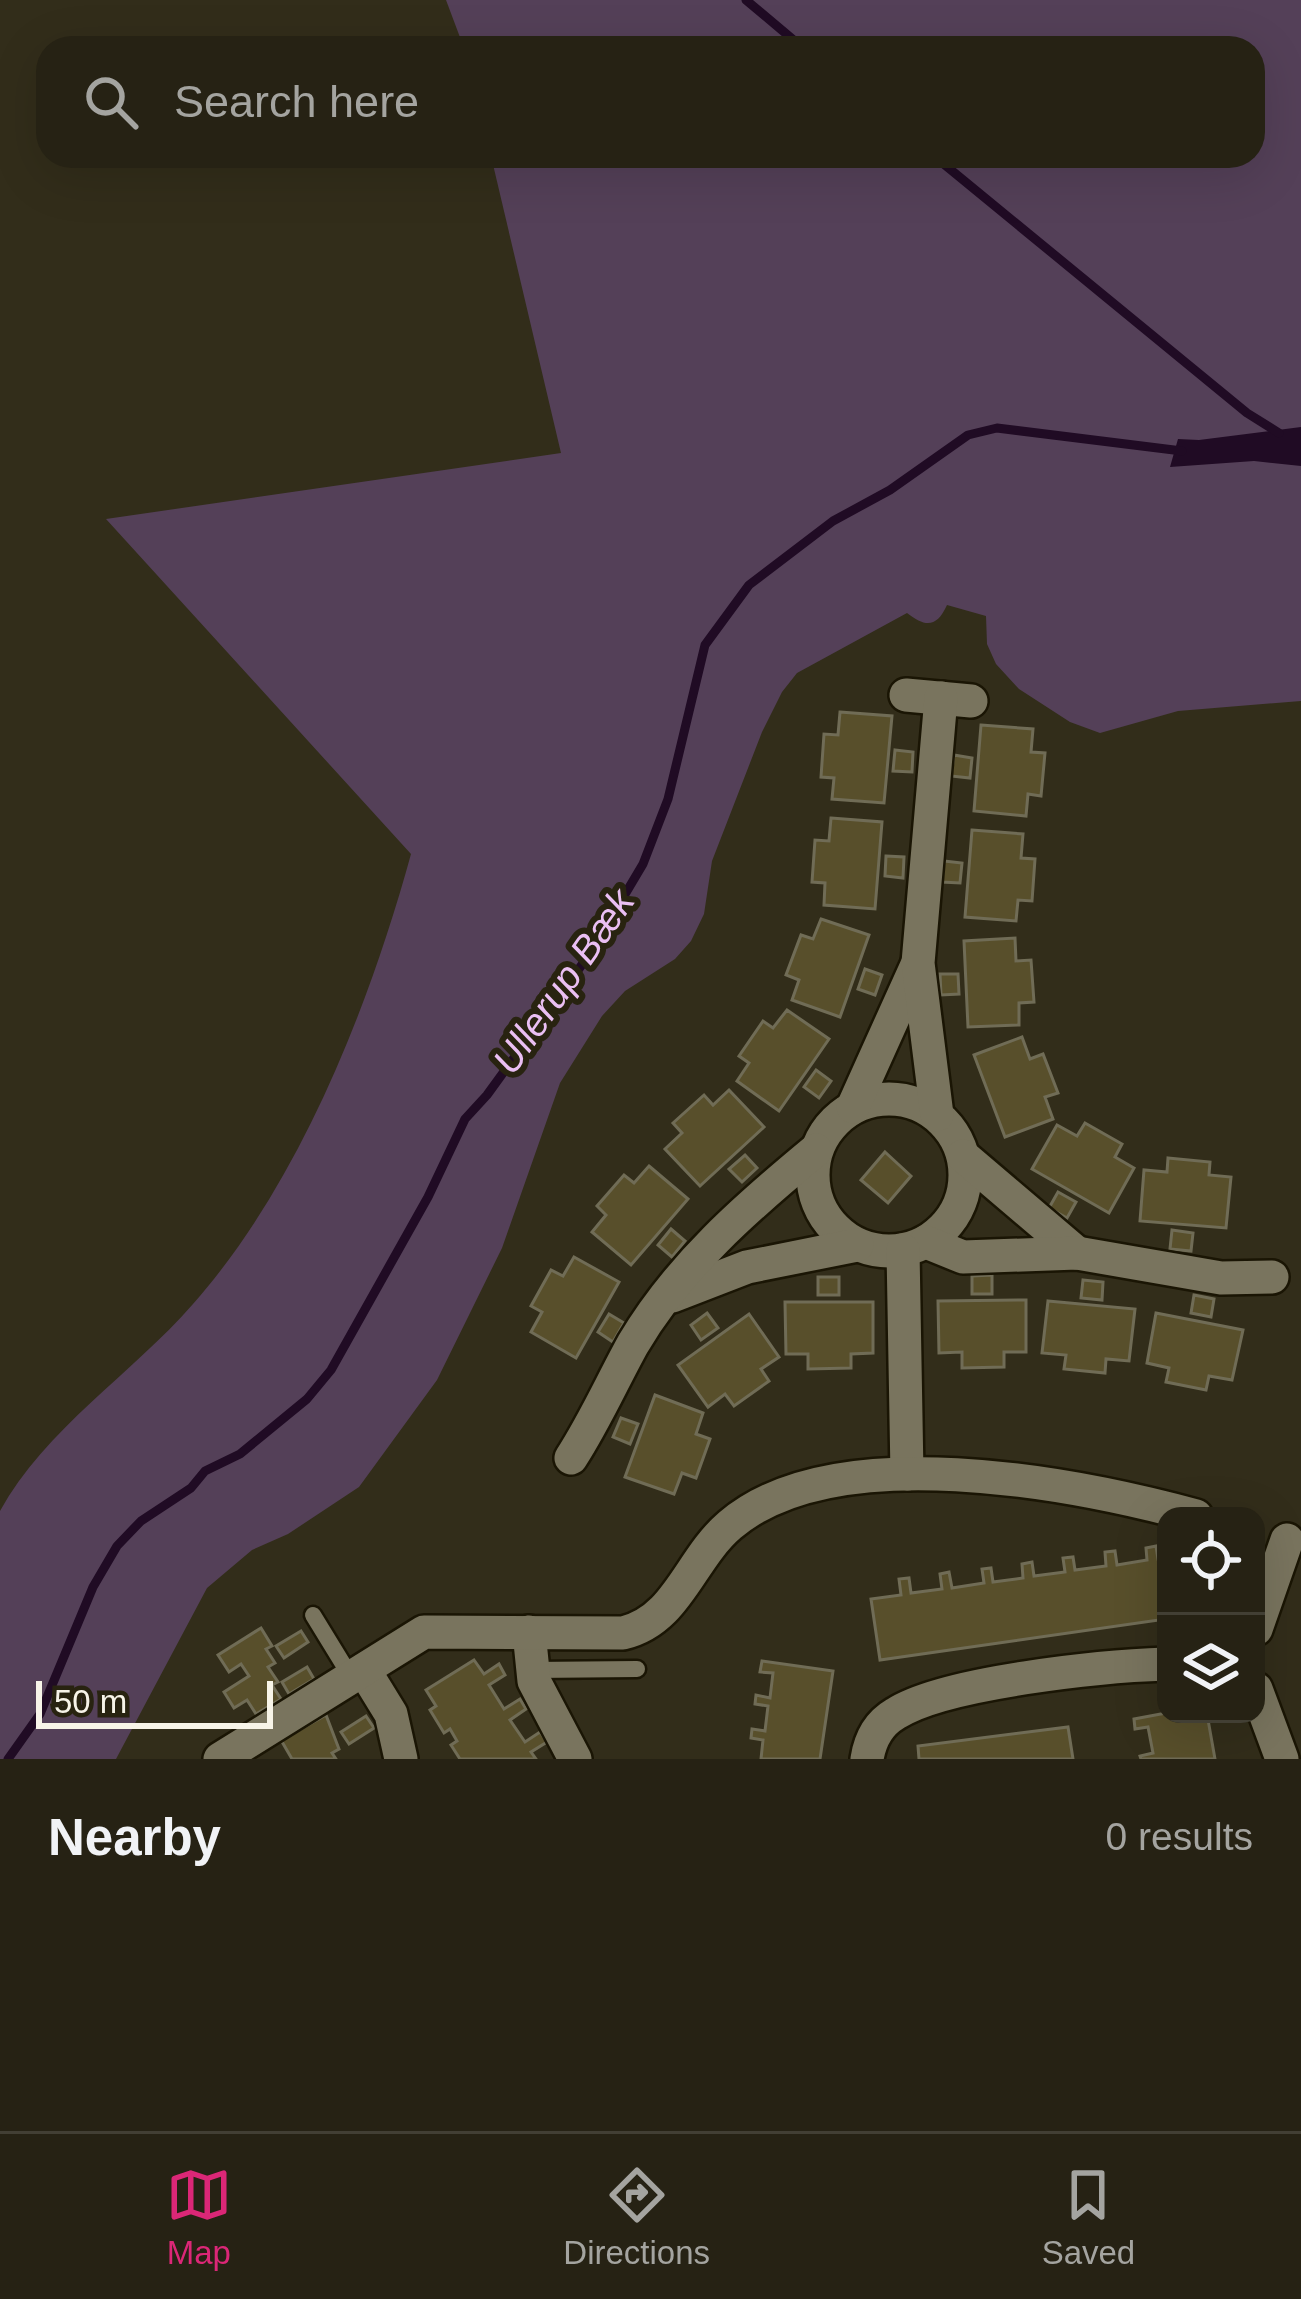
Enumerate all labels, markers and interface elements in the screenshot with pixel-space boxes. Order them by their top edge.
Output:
search box [36,36,1265,168]
icon: search [78,69,144,135]
text: Search here [174,76,419,127]
water label: Ullerup Bæk [484,879,644,1082]
map controls [1157,1507,1265,1723]
button: locate [1157,1507,1265,1615]
button: layers [1157,1615,1265,1723]
scale bar [36,1675,273,1728]
text: 50 m [54,1683,127,1720]
text: Nearby [48,1809,221,1866]
text: 0 results [1106,1815,1253,1858]
tab: Map [166,2162,232,2272]
tab: Directions [563,2162,710,2272]
tab: Saved [1042,2162,1135,2272]

